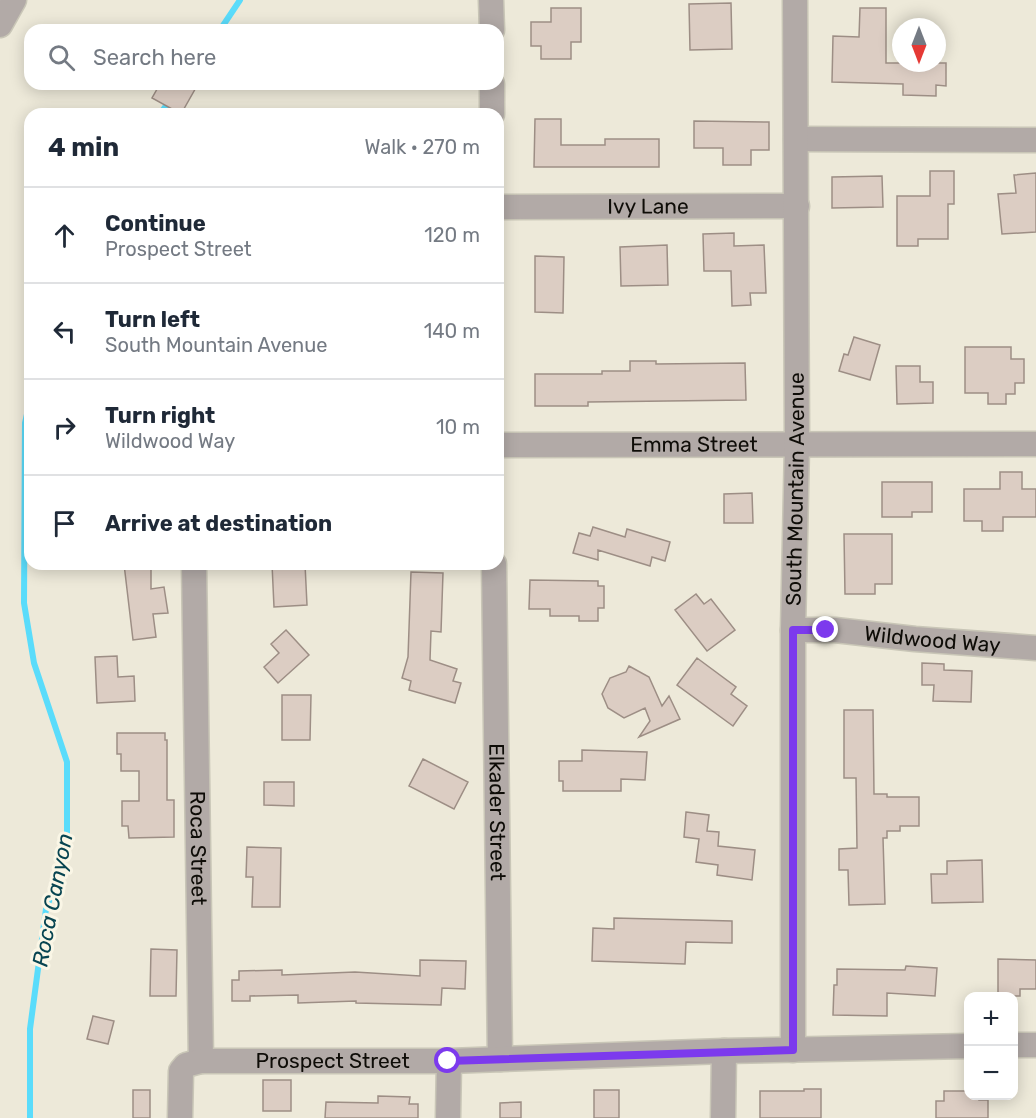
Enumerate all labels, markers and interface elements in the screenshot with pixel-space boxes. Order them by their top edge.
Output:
north arrow [892,18,946,72]
search box [24,24,504,90]
icon: search [45,41,78,74]
text: Search here [93,44,216,71]
text: 4 min [48,132,119,163]
text: Walk · 270 m [365,135,480,159]
street label: Ivy Lane [607,193,689,219]
text: Continue [105,210,206,237]
icon: ahead [48,219,81,252]
text: 120 m [424,223,480,247]
text: Prospect Street [105,237,252,261]
text: Turn left [105,306,200,333]
icon: left [48,315,81,348]
text: 140 m [424,319,480,343]
text: South Mountain Avenue [105,333,327,357]
street label: South Mountain Avenue [781,372,809,606]
text: Turn right [105,402,215,429]
icon: right [48,411,81,444]
text: 10 m [436,415,480,439]
text: Wildwood Way [105,429,235,453]
street label: Emma Street [630,432,758,457]
icon: arrive [48,507,81,540]
text: Arrive at destination [105,510,332,537]
route end [812,616,838,642]
street label: Wildwood Way [863,620,1002,657]
street label: Elkader Street [484,743,511,881]
street label: Roca Street [185,790,212,906]
water label: Roca Canyon [26,831,79,969]
map controls [964,992,1018,1100]
button: + [964,992,1018,1046]
button: − [964,1046,1018,1100]
route start [434,1047,460,1073]
street label: Prospect Street [256,1048,410,1073]

